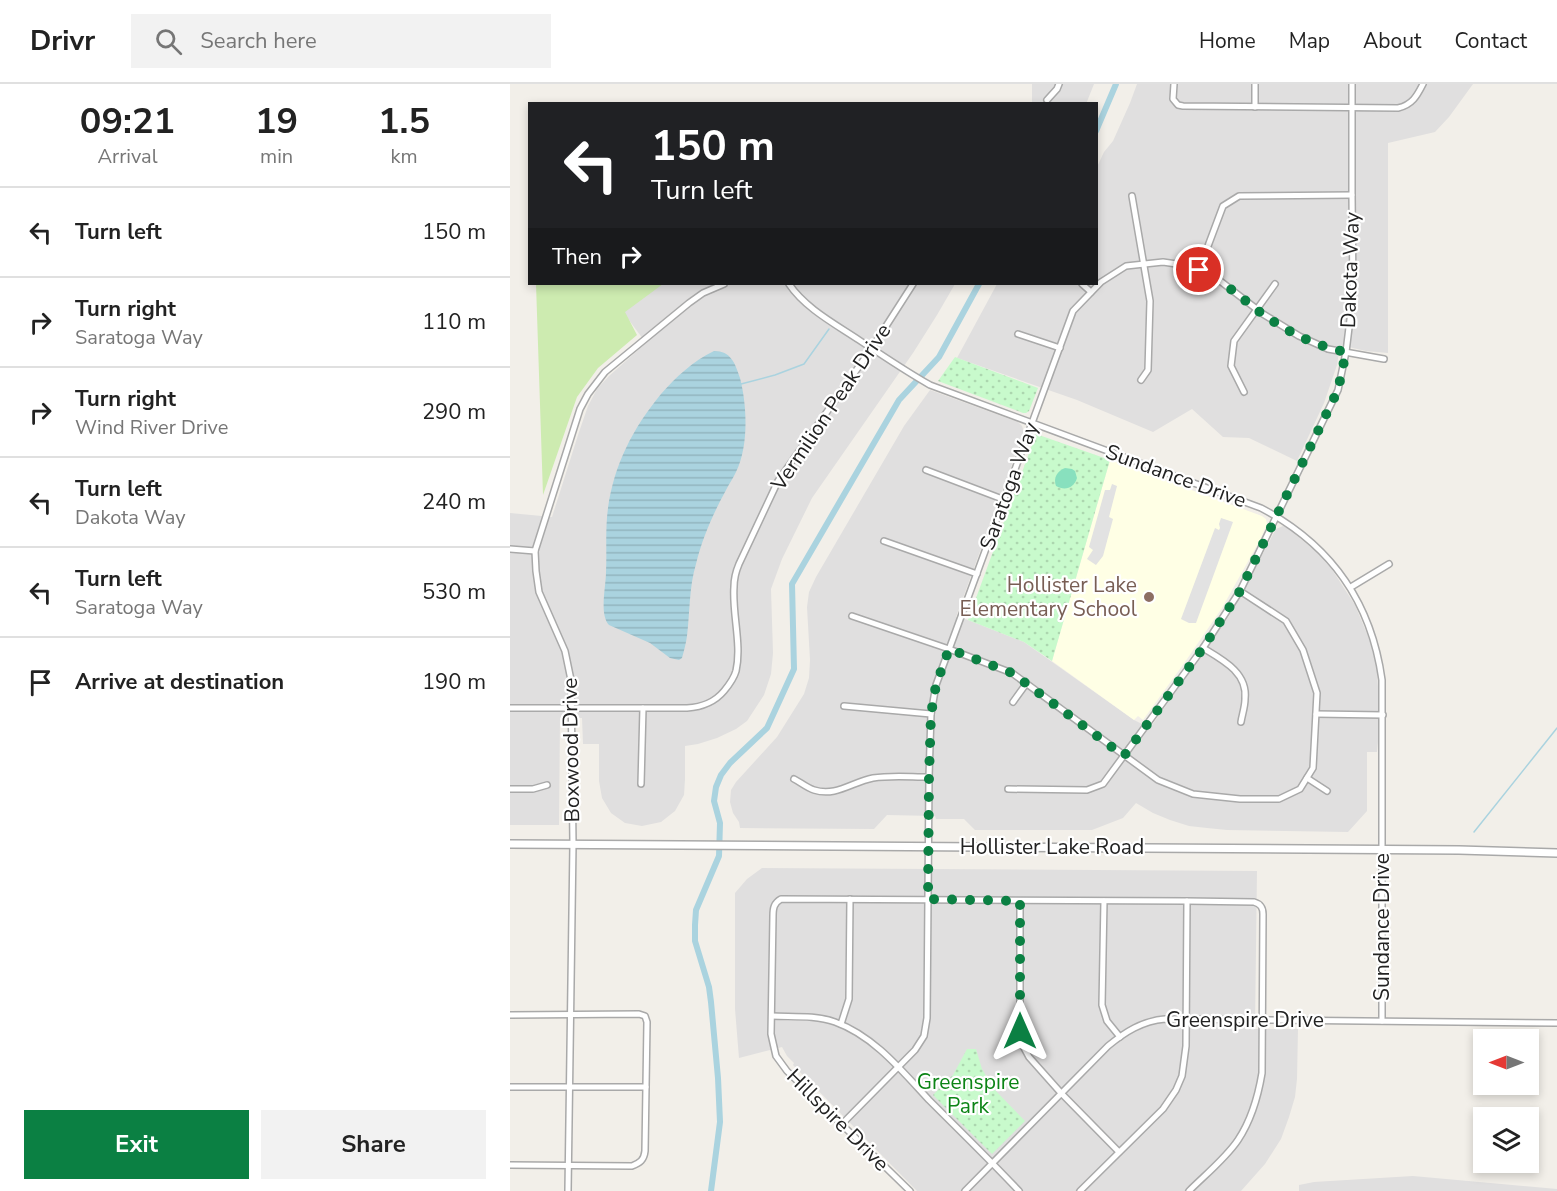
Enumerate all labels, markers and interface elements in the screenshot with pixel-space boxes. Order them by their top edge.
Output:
search box [131,14,551,68]
text: Drivr [30,22,95,60]
icon: search [152,25,185,58]
text: Search here [200,26,317,56]
text: Home [1199,27,1256,55]
text: Map [1289,27,1330,55]
text: About [1363,27,1421,55]
text: Contact [1454,27,1527,55]
text: 09:21 [80,97,175,146]
text: 19 [255,97,298,146]
text: 1.5 [378,97,430,146]
text: 150 m [651,118,775,175]
icon: left [552,126,630,204]
text: Arrival [97,143,158,170]
text: min [260,143,293,170]
text: km [391,143,418,170]
text: Turn left [651,172,752,209]
street label: Dakota Way [1334,211,1366,329]
icon: left [24,216,57,249]
text: Turn left [75,217,162,247]
text: 150 m [422,217,486,247]
icon: right [614,240,647,273]
text: Then [552,242,602,272]
pin [1173,244,1224,295]
icon: arrive [1182,253,1215,286]
text: Turn right [75,294,176,324]
icon: right [24,306,57,339]
text: 110 m [422,307,486,337]
street label: Vermilion Peak Drive [764,318,897,497]
text: Saratoga Way [75,324,203,351]
text: Turn right [75,384,176,414]
icon: right [24,396,57,429]
text: 290 m [422,397,486,427]
text: Wind River Drive [75,414,228,441]
street label: Saratoga Way [973,418,1045,554]
street label: Sundance Drive [1102,438,1250,514]
text: Turn left [75,474,162,504]
icon: left [24,486,57,519]
text: 240 m [422,487,486,517]
text: Dakota Way [75,504,186,531]
text: Turn left [75,564,162,594]
place label: Hollister Lake Elementary School [959,571,1138,623]
icon: left [24,576,57,609]
text: 530 m [422,577,486,607]
marker: Hollister Lake Elementary School [1142,590,1156,604]
text: Saratoga Way [75,594,203,621]
icon: arrive [24,666,57,699]
text: Arrive at destination [75,667,284,697]
text: 190 m [422,667,486,697]
street label: Boxwood Drive [556,677,586,823]
street label: Hollister Lake Road [960,833,1144,861]
street label: Sundance Drive [1368,853,1396,1001]
position arrow [988,999,1052,1063]
street label: Greenspire Drive [1166,1006,1324,1034]
north arrow [1473,1029,1539,1095]
map controls [1473,1029,1539,1173]
street label: Hillspire Drive [781,1063,895,1177]
park label: Greenspire Park [917,1068,1019,1120]
button: layers [1473,1107,1539,1173]
button: Exit [24,1110,249,1179]
button: Share [261,1110,486,1179]

